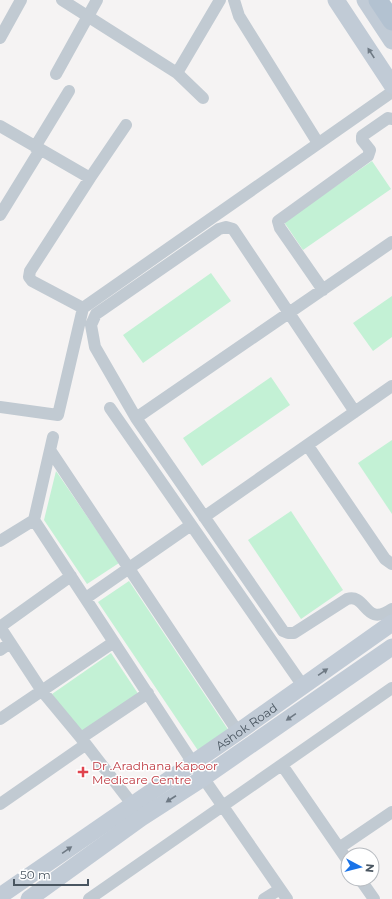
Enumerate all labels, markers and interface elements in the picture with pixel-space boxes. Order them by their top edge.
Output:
one-way arrow [367,47,374,58]
one-way arrow [317,668,328,676]
street label: Ashok Road [212,699,280,753]
one-way arrow [286,713,296,721]
place label: Dr .Aradhana Kapoor Medicare Centre [92,758,218,787]
marker: Dr .Aradhana Kapoor Medicare Centre [77,766,89,778]
one-way arrow [166,795,176,803]
one-way arrow [61,846,72,854]
north arrow [340,847,380,887]
scale bar [14,861,88,887]
text: N [362,863,377,873]
text: 50 m [20,867,51,882]

